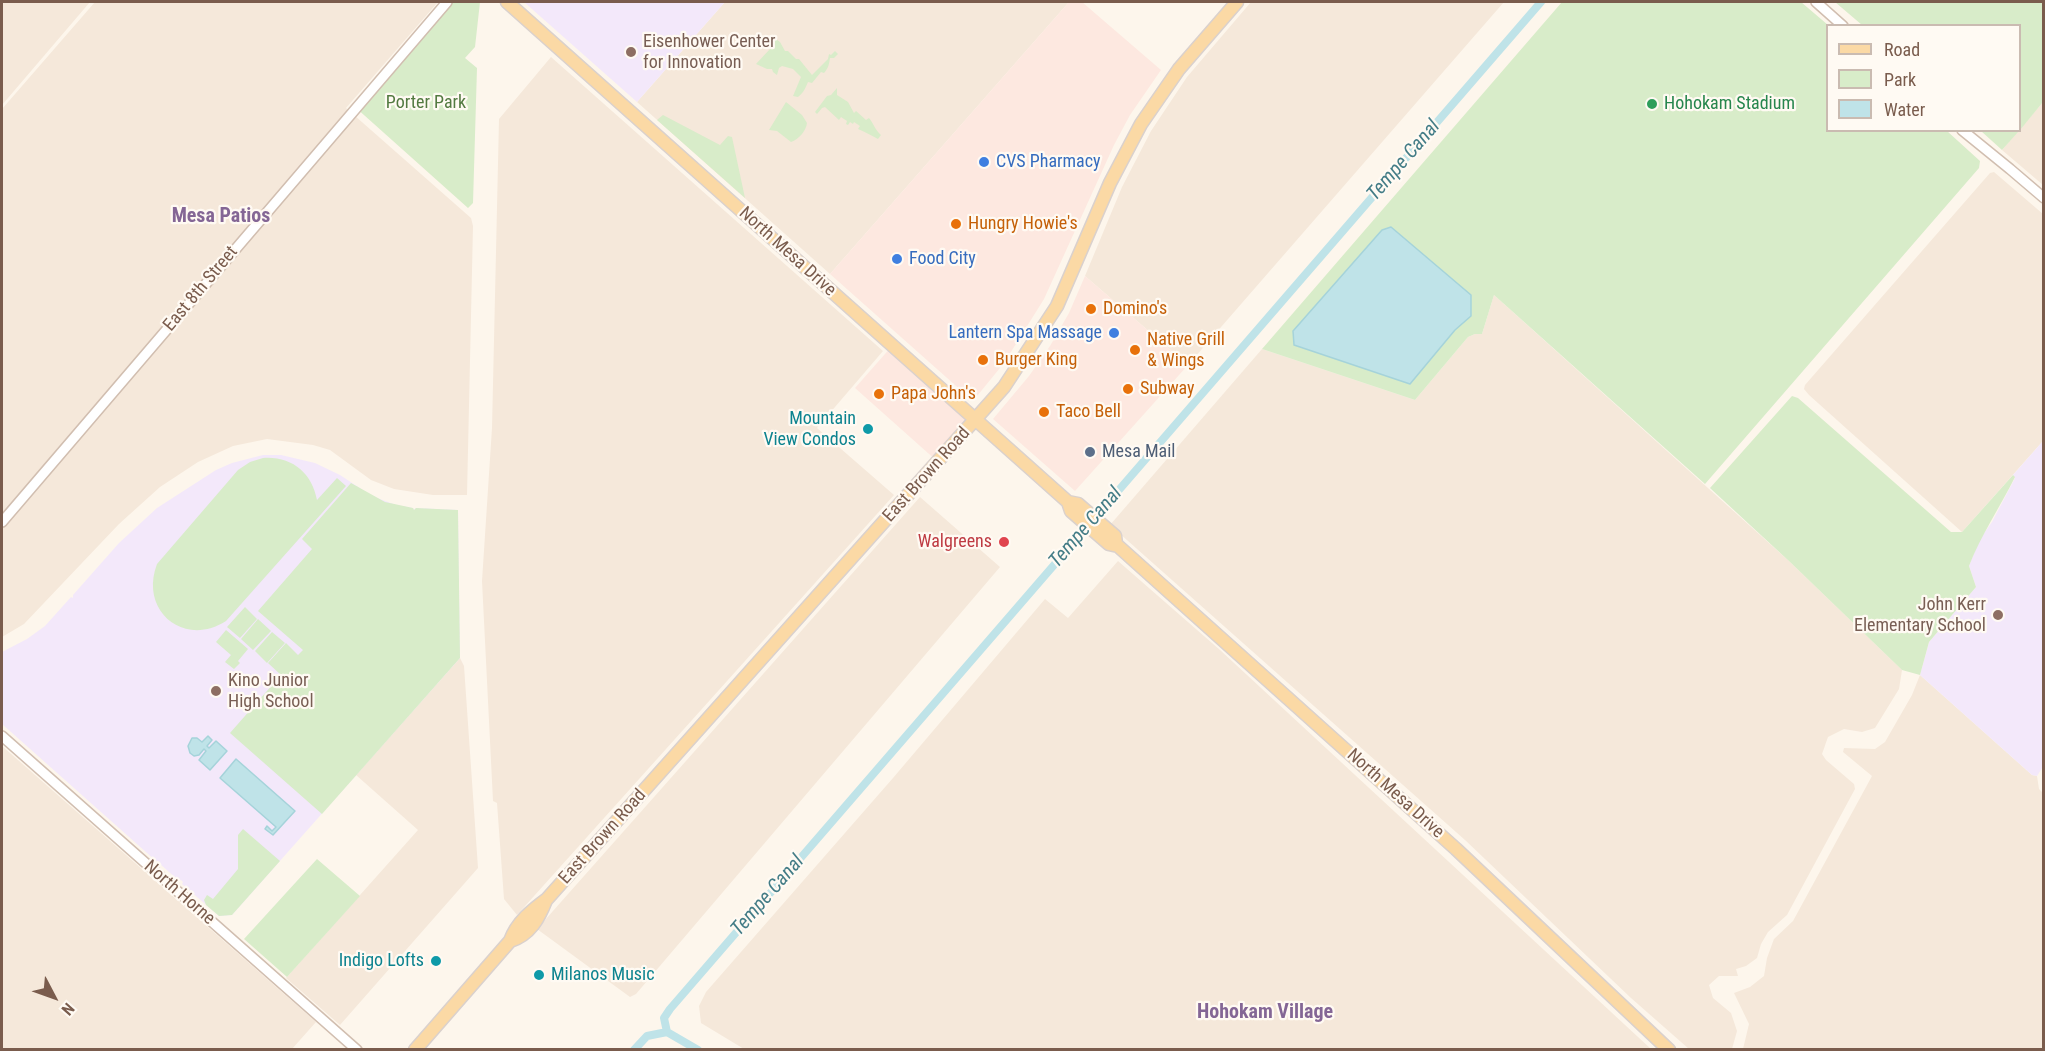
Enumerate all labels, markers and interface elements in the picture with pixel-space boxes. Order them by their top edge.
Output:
legend [1826,24,2021,132]
place label: Eisenhower Center for Innovation [643,31,776,74]
text: Road [1884,39,1920,60]
marker: Eisenhower Center for Innovation [624,45,638,59]
text: Park [1884,69,1916,90]
park label: Porter Park [386,92,466,114]
place label: Hohokam Stadium [1664,93,1795,115]
marker: Hohokam Stadium [1645,97,1659,111]
text: Water [1884,99,1925,120]
water label: Tempe Canal [1362,116,1446,206]
place label: CVS Pharmacy [996,151,1101,173]
marker: CVS Pharmacy [977,155,991,169]
street label: North Mesa Drive [734,203,840,301]
district label: Mesa Patios [172,205,270,229]
place label: Hungry Howie's [968,213,1078,235]
marker: Hungry Howie's [949,217,963,231]
street label: East 8th Street [159,242,243,336]
place label: Food City [909,248,976,270]
marker: Food City [890,252,904,266]
place label: Domino's [1103,298,1167,320]
marker: Domino's [1084,302,1098,316]
place label: Lantern Spa Massage [948,322,1102,344]
marker: Lantern Spa Massage [1107,326,1121,340]
place label: Native Grill & Wings [1147,329,1225,372]
marker: Native Grill & Wings [1128,343,1142,357]
place label: Burger King [995,349,1077,371]
marker: Burger King [976,353,990,367]
place label: Subway [1140,378,1195,400]
marker: Subway [1121,382,1135,396]
place label: Papa John's [891,383,976,405]
marker: Papa John's [872,387,886,401]
place label: Taco Bell [1056,401,1121,423]
marker: Taco Bell [1037,405,1051,419]
place label: Mountain View Condos [763,408,856,450]
marker: Mountain View Condos [861,422,875,436]
street label: East Brown Road [879,423,975,527]
place label: Mesa Mail [1102,441,1175,463]
marker: Mesa Mail [1083,445,1097,459]
water label: Tempe Canal [1044,483,1128,573]
place label: Walgreens [918,531,992,553]
marker: Walgreens [997,535,1011,549]
place label: John Kerr Elementary School [1854,594,1986,636]
marker: John Kerr Elementary School [1991,608,2005,622]
place label: Kino Junior High School [228,670,314,712]
marker: Kino Junior High School [209,684,223,698]
street label: North Mesa Drive [1342,745,1448,843]
street label: East Brown Road [555,785,651,889]
water label: Tempe Canal [726,851,810,941]
street label: North Horne [139,856,219,930]
place label: Indigo Lofts [339,950,424,972]
marker: Indigo Lofts [429,954,443,968]
place label: Milanos Music [551,964,655,986]
north arrow [24,967,84,1027]
marker: Milanos Music [532,968,546,982]
text: N [58,999,78,1019]
district label: Hohokam Village [1197,1001,1333,1025]

